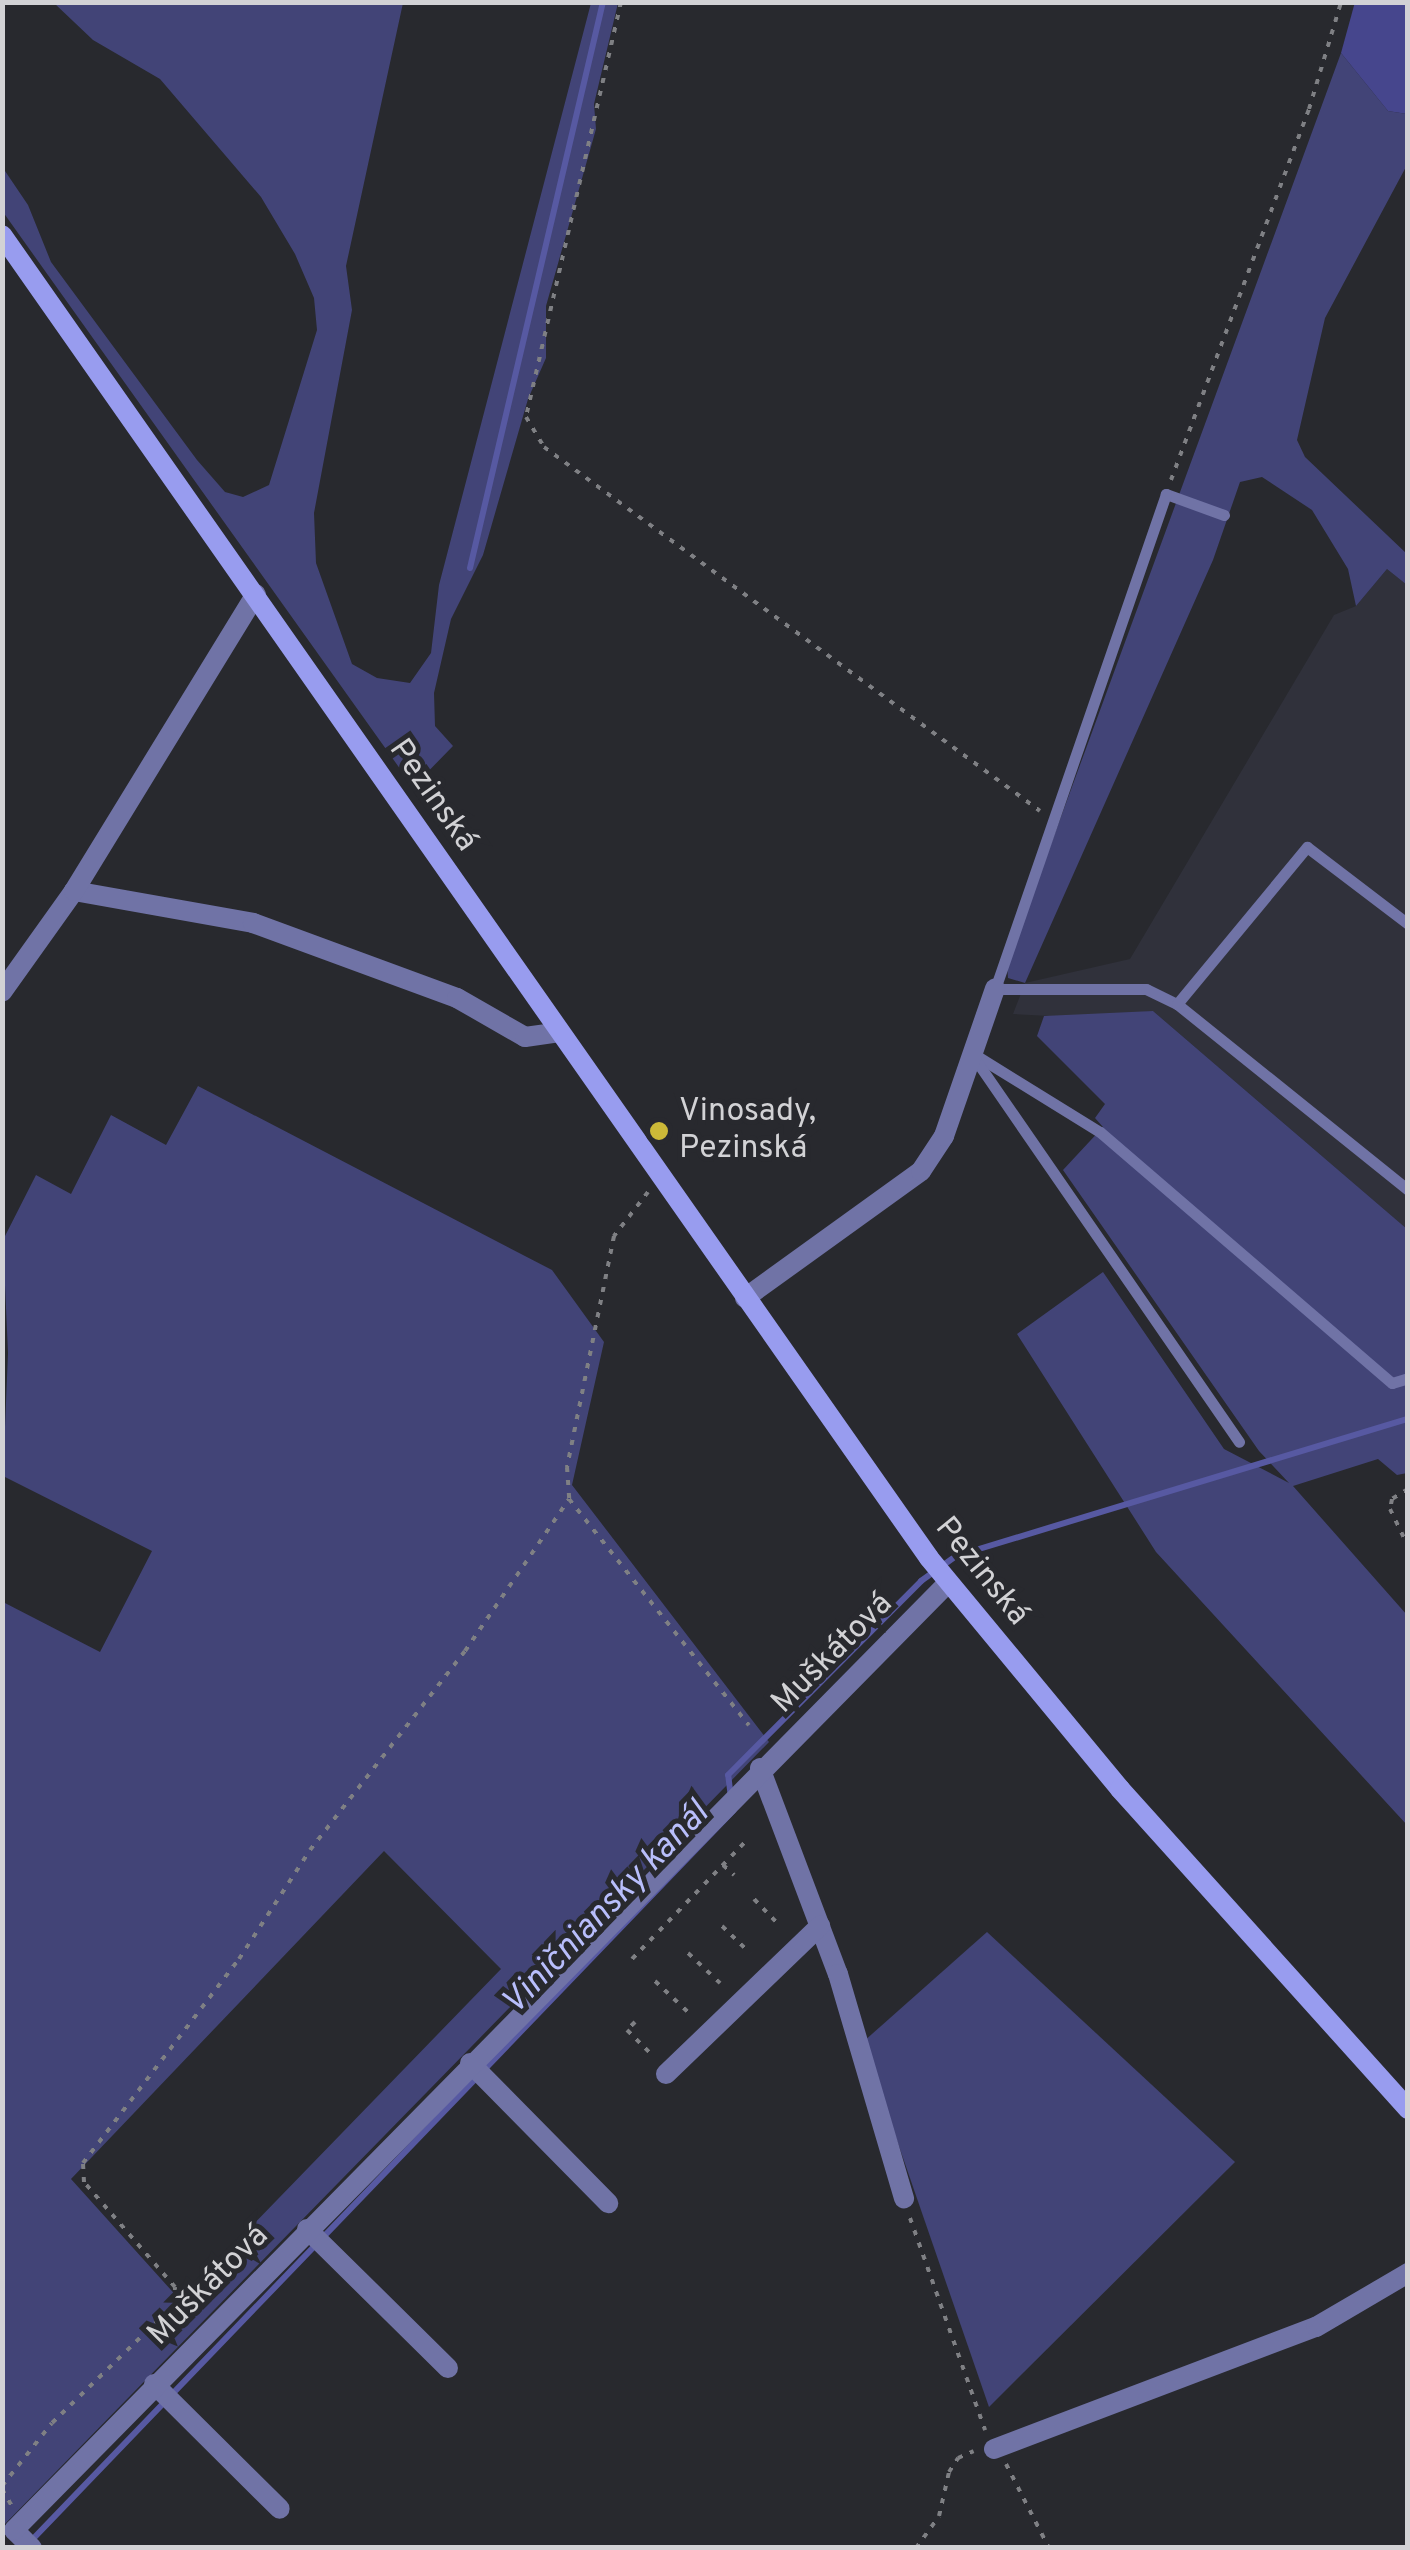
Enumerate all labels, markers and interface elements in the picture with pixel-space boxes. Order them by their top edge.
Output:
street label: Pezinská [379,732,485,860]
place label: Vinosady, Pezinská [679,1094,816,1169]
marker: Vinosady, Pezinská [648,1120,670,1142]
street label: Pezinská [926,1510,1036,1634]
street label: Muškátová [765,1586,901,1722]
water label: Viničniansky kanál [494,1794,718,2024]
street label: Muškátová [141,2218,277,2354]

